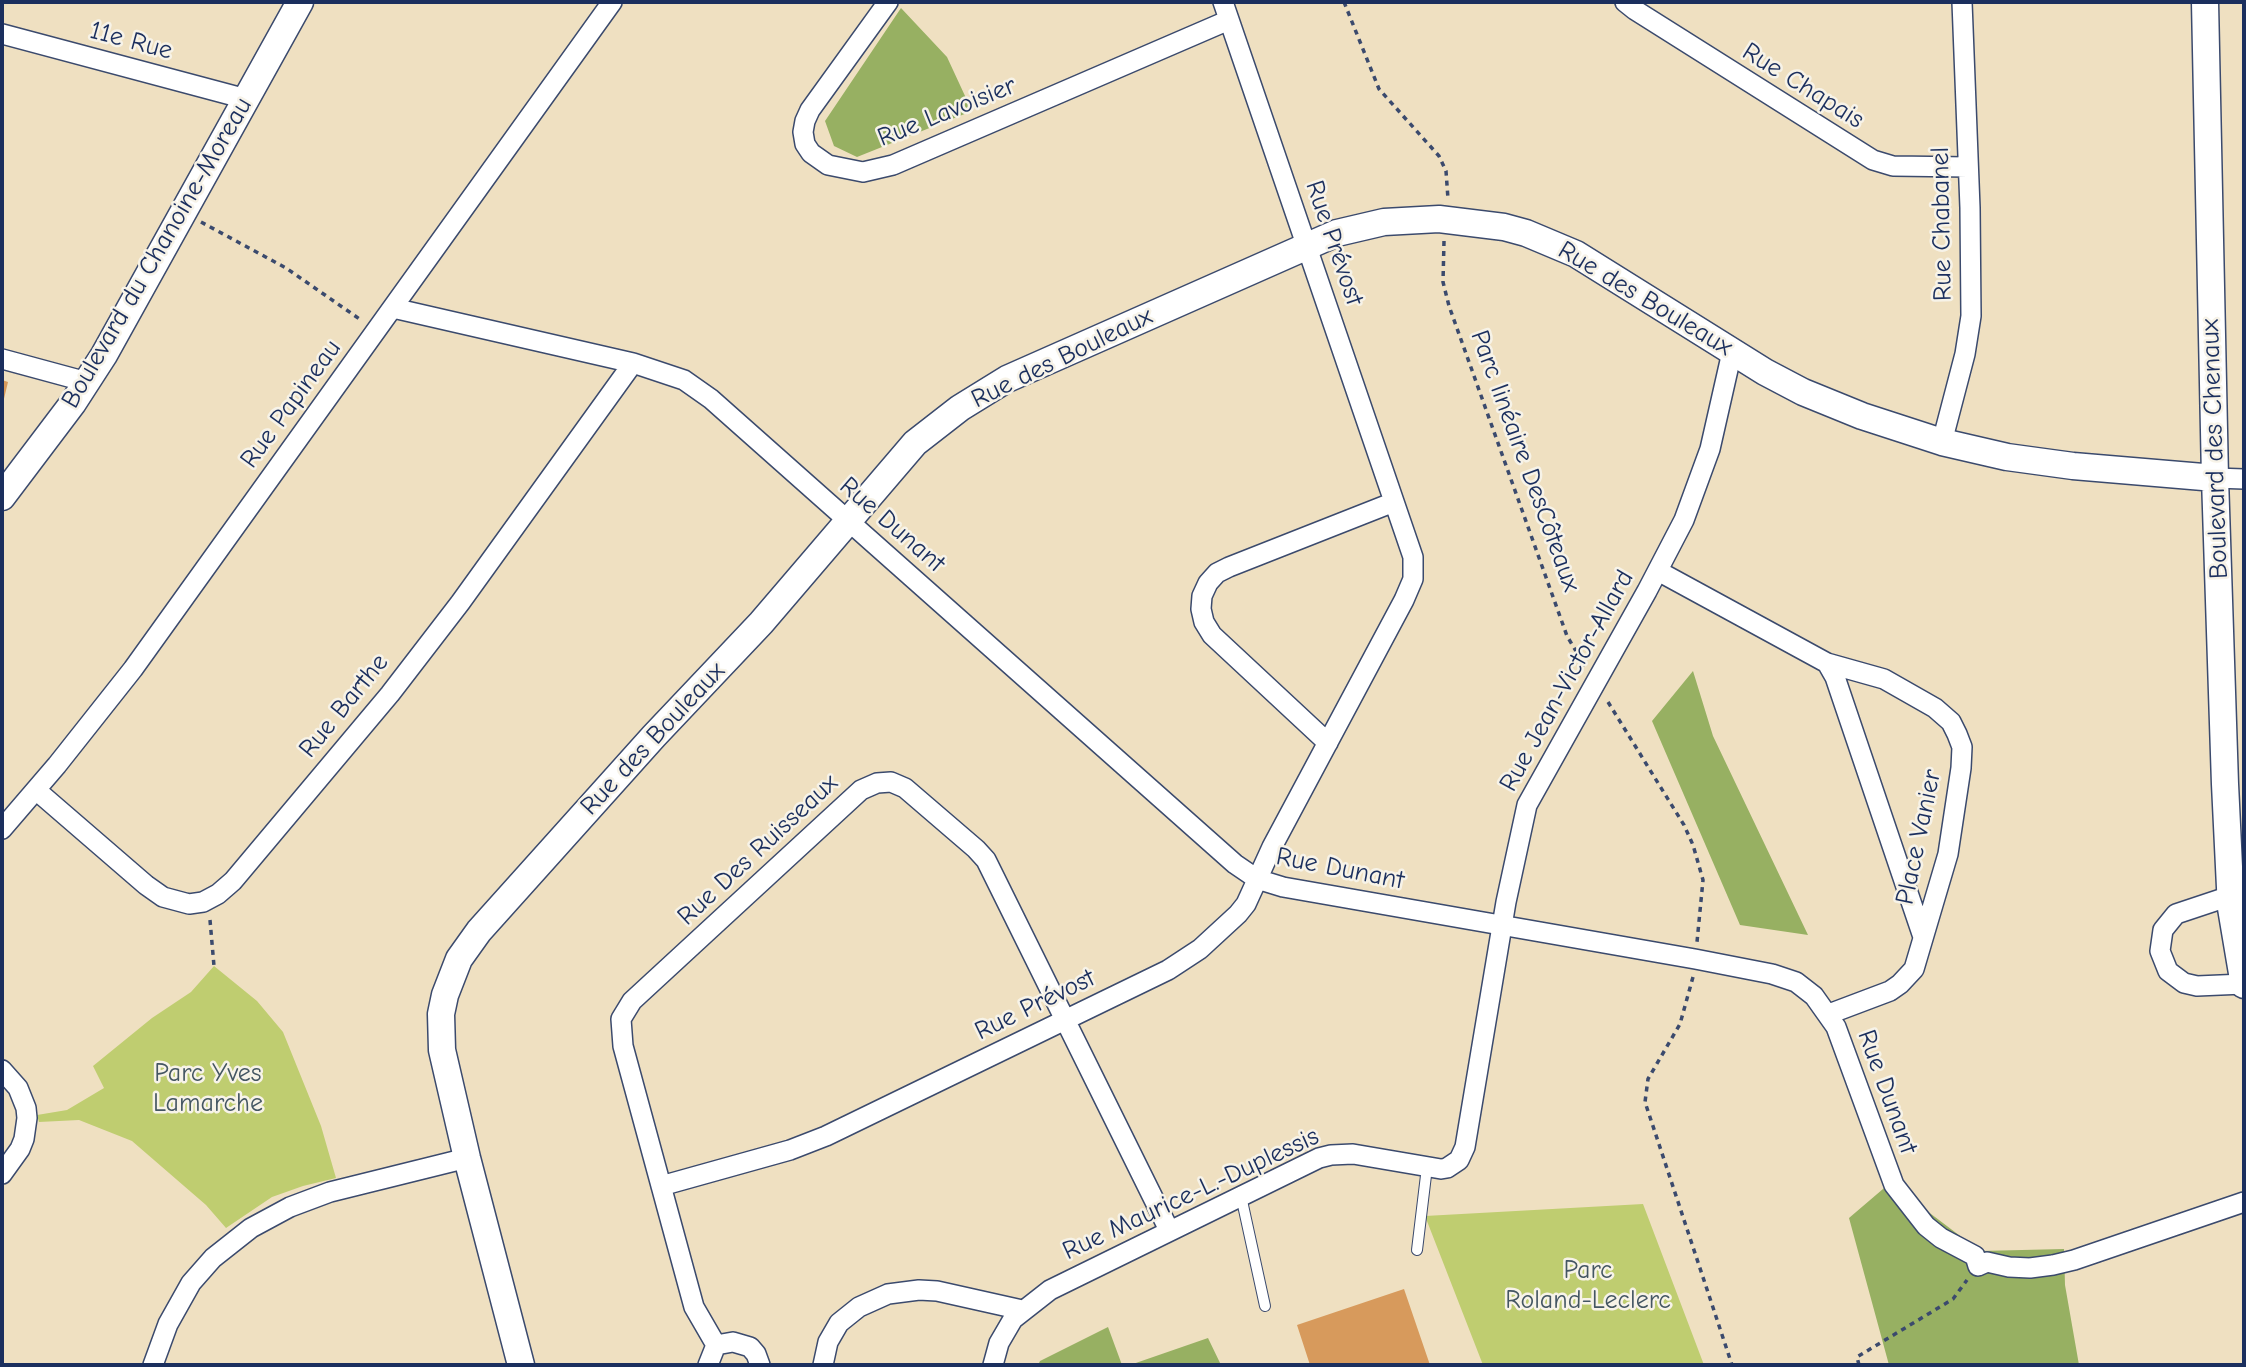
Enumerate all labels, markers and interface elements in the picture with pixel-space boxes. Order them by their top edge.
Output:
street label: 11e Rue [86,15,176,67]
street label: Rue Chapais [1736,36,1870,136]
street label: Rue Lavoisier [873,70,1021,154]
street label: Boulevard du Chanoine-Moreau [55,92,259,414]
street label: Rue Chabanel [1925,147,1959,301]
street label: Rue Prévost [1298,177,1370,309]
street label: Rue des Bouleaux [1552,235,1738,363]
street label: Rue des Bouleaux [966,301,1158,415]
street label: Boulevard des Chenaux [2195,318,2235,580]
street label: Parc linéaire DesCôteaux [1463,326,1587,596]
street label: Rue Papineau [234,334,348,474]
street label: Rue Dunant [833,471,951,579]
street label: Rue Jean-Victor-Allard [1493,565,1641,797]
street label: Rue Barthe [293,648,395,764]
street label: Rue des Bouleaux [574,656,732,822]
street label: Place Vanier [1889,767,1949,907]
street label: Rue Des Ruisseaux [671,768,845,932]
street label: Rue Dunant [1273,841,1407,897]
street label: Rue Prévost [970,963,1100,1047]
street label: Rue Dunant [1850,1026,1924,1158]
park label: Parc Yves Lamarche [153,1058,263,1120]
street label: Rue Maurice-L.-Duplessis [1058,1121,1324,1267]
park label: Parc Roland-Leclerc [1505,1255,1671,1316]

